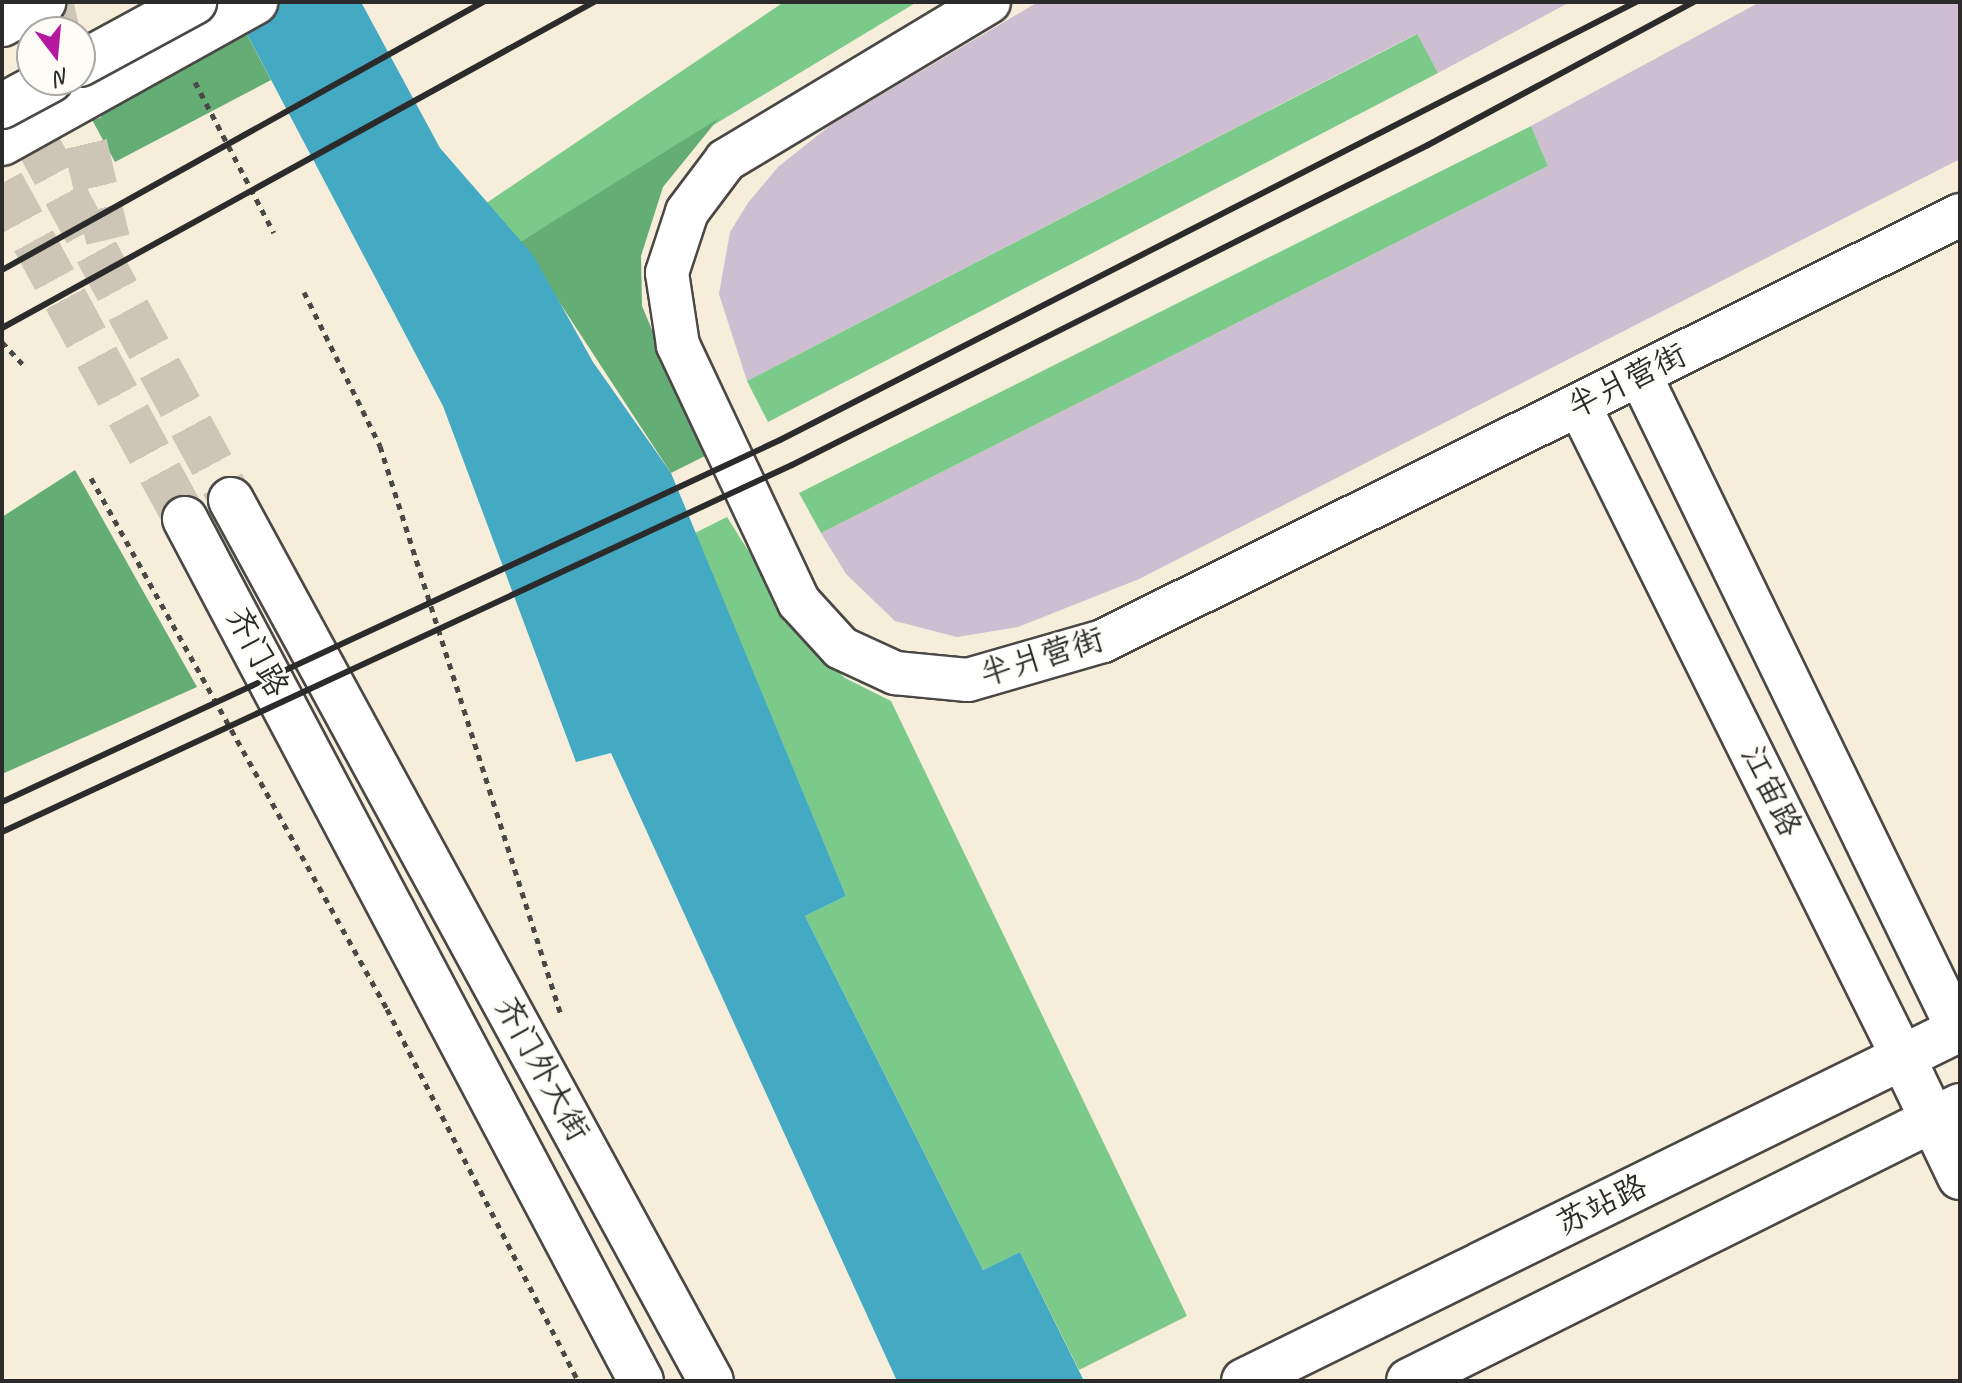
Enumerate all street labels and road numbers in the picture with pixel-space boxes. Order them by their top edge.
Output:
street label: 半爿营街 [1561,336,1693,426]
street label: 齐门路 [218,601,296,703]
street label: 半爿营街 [975,620,1109,694]
street label: 江宙路 [1733,739,1809,843]
street label: 齐门外大街 [486,990,598,1148]
street label: 苏站路 [1550,1167,1654,1243]

